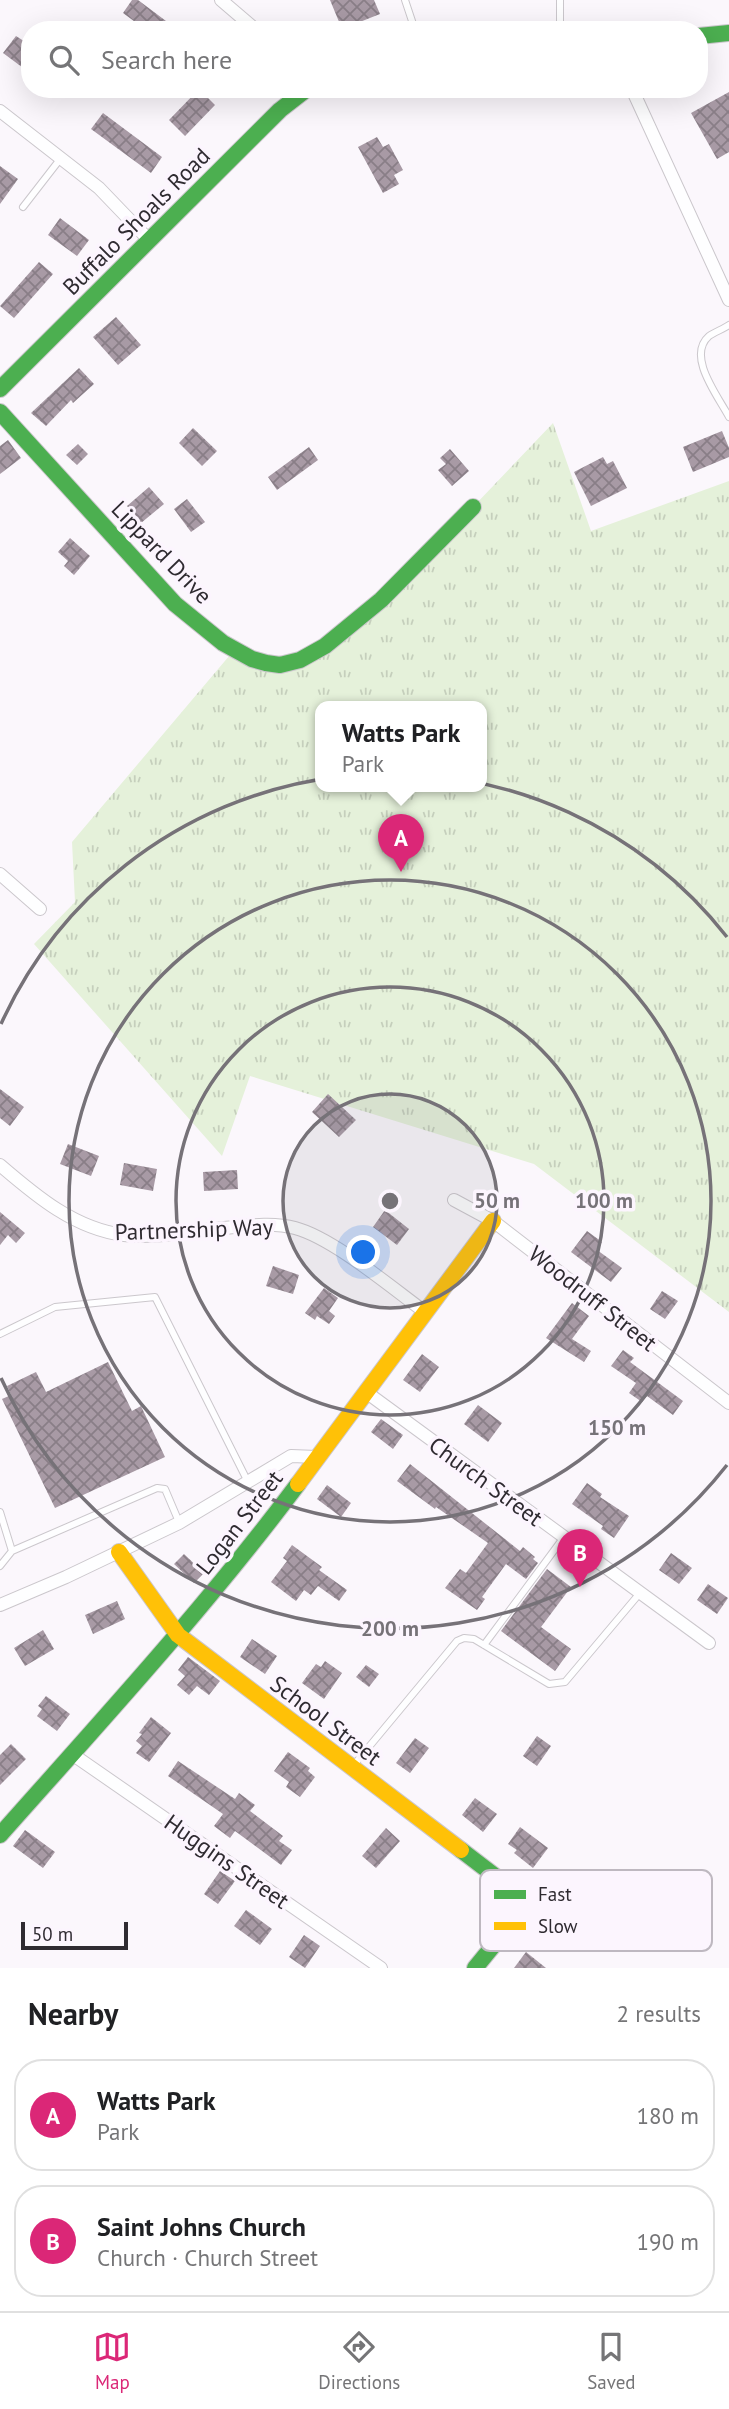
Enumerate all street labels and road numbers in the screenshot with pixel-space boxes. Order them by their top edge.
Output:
street label: Buffalo Shoals Road [56,141,216,301]
street label: Lippard Drive [106,494,218,610]
street label: Partnership Way [114,1212,274,1246]
street label: Woodruff Street [523,1239,663,1357]
street label: Church Street [423,1430,549,1532]
street label: Logan Street [189,1464,289,1580]
street label: School Street [265,1669,387,1771]
street label: Huggins Street [159,1807,295,1915]

